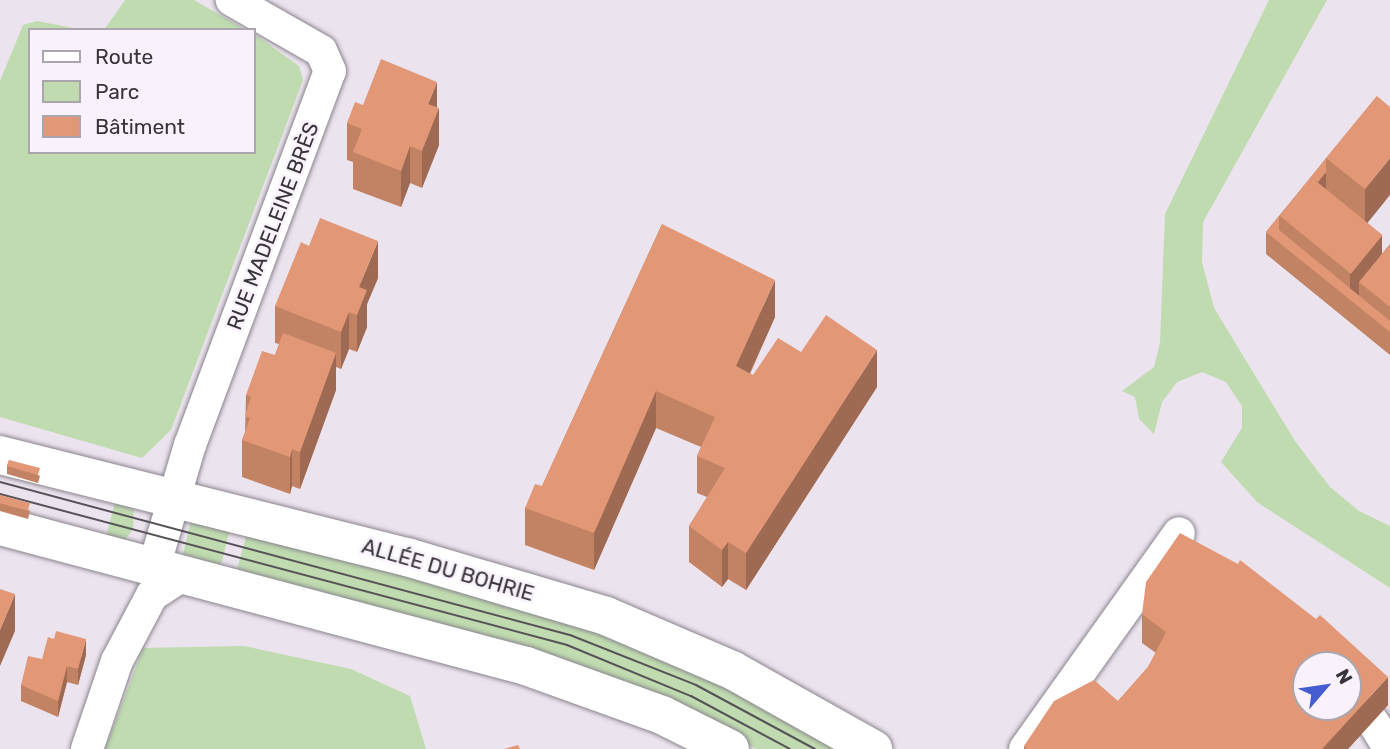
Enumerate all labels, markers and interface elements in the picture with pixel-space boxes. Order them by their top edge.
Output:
legend [28,28,256,154]
text: Route [95,44,153,69]
text: Parc [95,79,139,104]
text: Bâtiment [95,114,185,139]
street label: RUE MADELEINE BRÈS [222,119,324,333]
street label: ALLÉE DU BOHRIE [359,533,537,607]
north arrow [1292,651,1362,721]
text: N [1331,665,1357,688]

